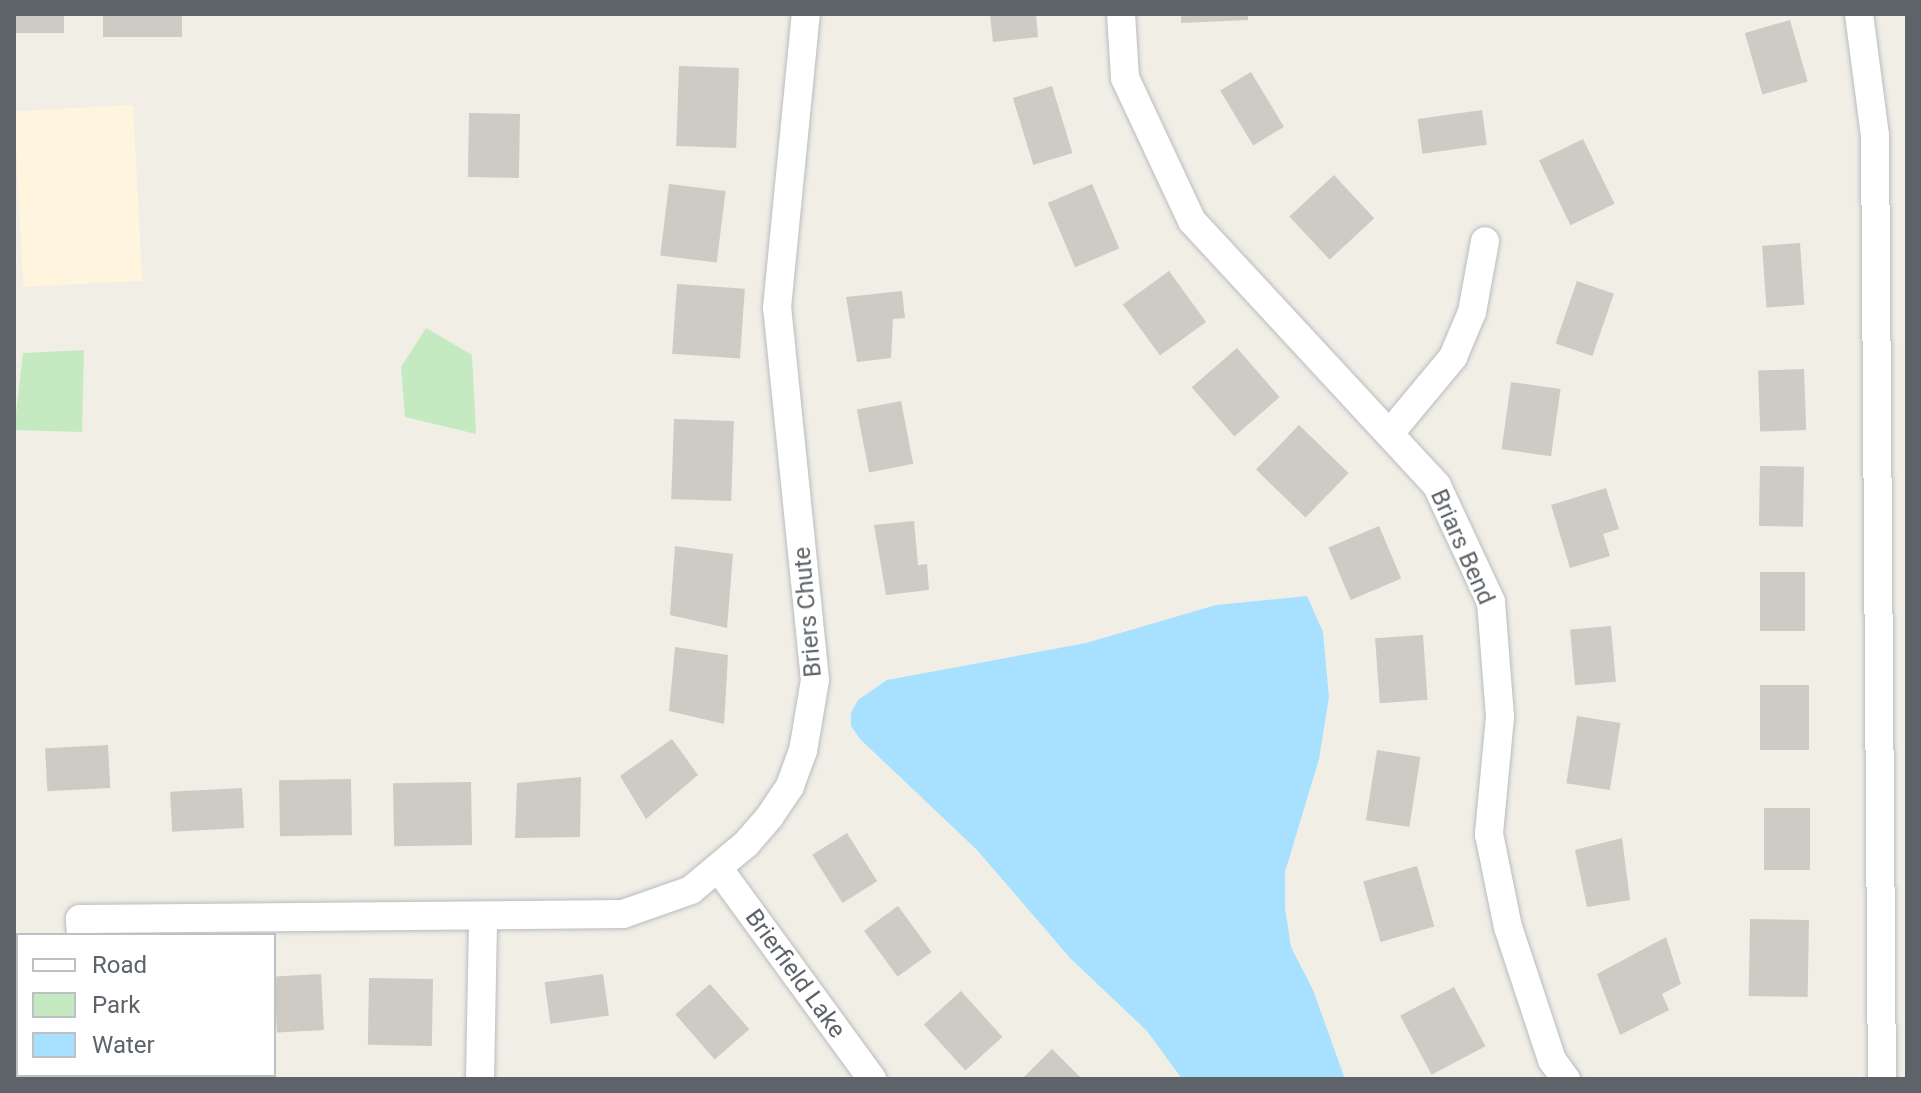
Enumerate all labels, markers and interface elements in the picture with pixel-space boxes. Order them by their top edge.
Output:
street label: Briars Bend [1424,485,1500,609]
street label: Briers Chute [788,546,828,678]
street label: Brierfield Lake [739,904,851,1044]
legend [16,933,276,1077]
text: Road [92,951,147,979]
text: Park [92,991,140,1019]
text: Water [92,1031,155,1059]

